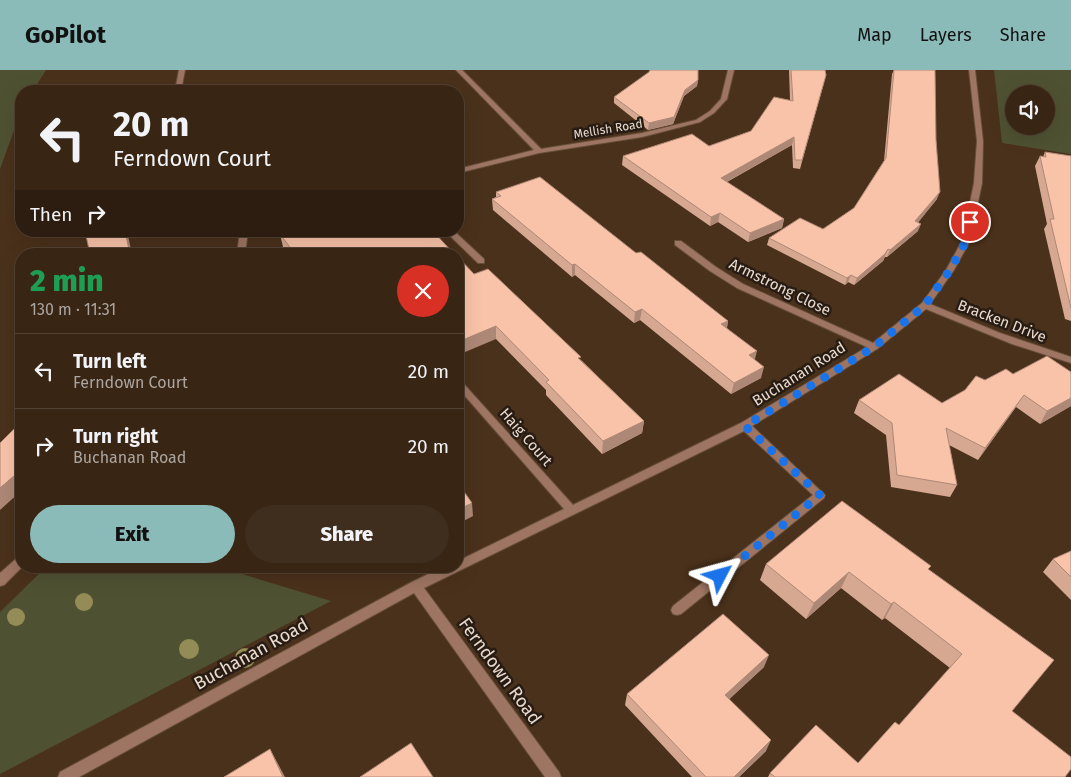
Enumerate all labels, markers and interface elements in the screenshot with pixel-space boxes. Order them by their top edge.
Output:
text: GoPilot [25,21,106,49]
text: Map [857,24,892,46]
text: Layers [920,24,972,46]
text: Share [1000,24,1046,46]
map controls [1005,85,1055,135]
button: sound [1005,85,1055,135]
text: 20 m [113,103,189,145]
icon: left [30,105,95,170]
street label: Mellish Road [572,117,644,141]
text: Ferndown Court [113,145,271,172]
icon: right [82,200,110,228]
pin [949,201,991,243]
text: Then [30,203,72,226]
icon: arrive [956,208,984,236]
street label: Armstrong Close [726,255,834,319]
text: 2 min [30,263,103,299]
button: close [397,265,449,317]
street label: Bracken Drive [955,296,1049,346]
text: 130 m · 11:31 [30,300,116,319]
street label: Buchanan Road [749,338,849,410]
text: Turn left [73,350,147,373]
icon: left [30,357,58,385]
text: 20 m [408,360,449,383]
text: Ferndown Court [73,373,188,392]
street label: Haig Court [496,404,557,470]
text: Turn right [73,425,158,448]
icon: right [30,432,58,460]
text: 20 m [408,435,449,458]
text: Buchanan Road [73,448,186,467]
button: Exit [30,505,235,563]
button: Share [245,505,449,563]
position arrow [693,549,745,601]
street label: Buchanan Road [190,613,312,695]
street label: Ferndown Road [454,613,546,729]

